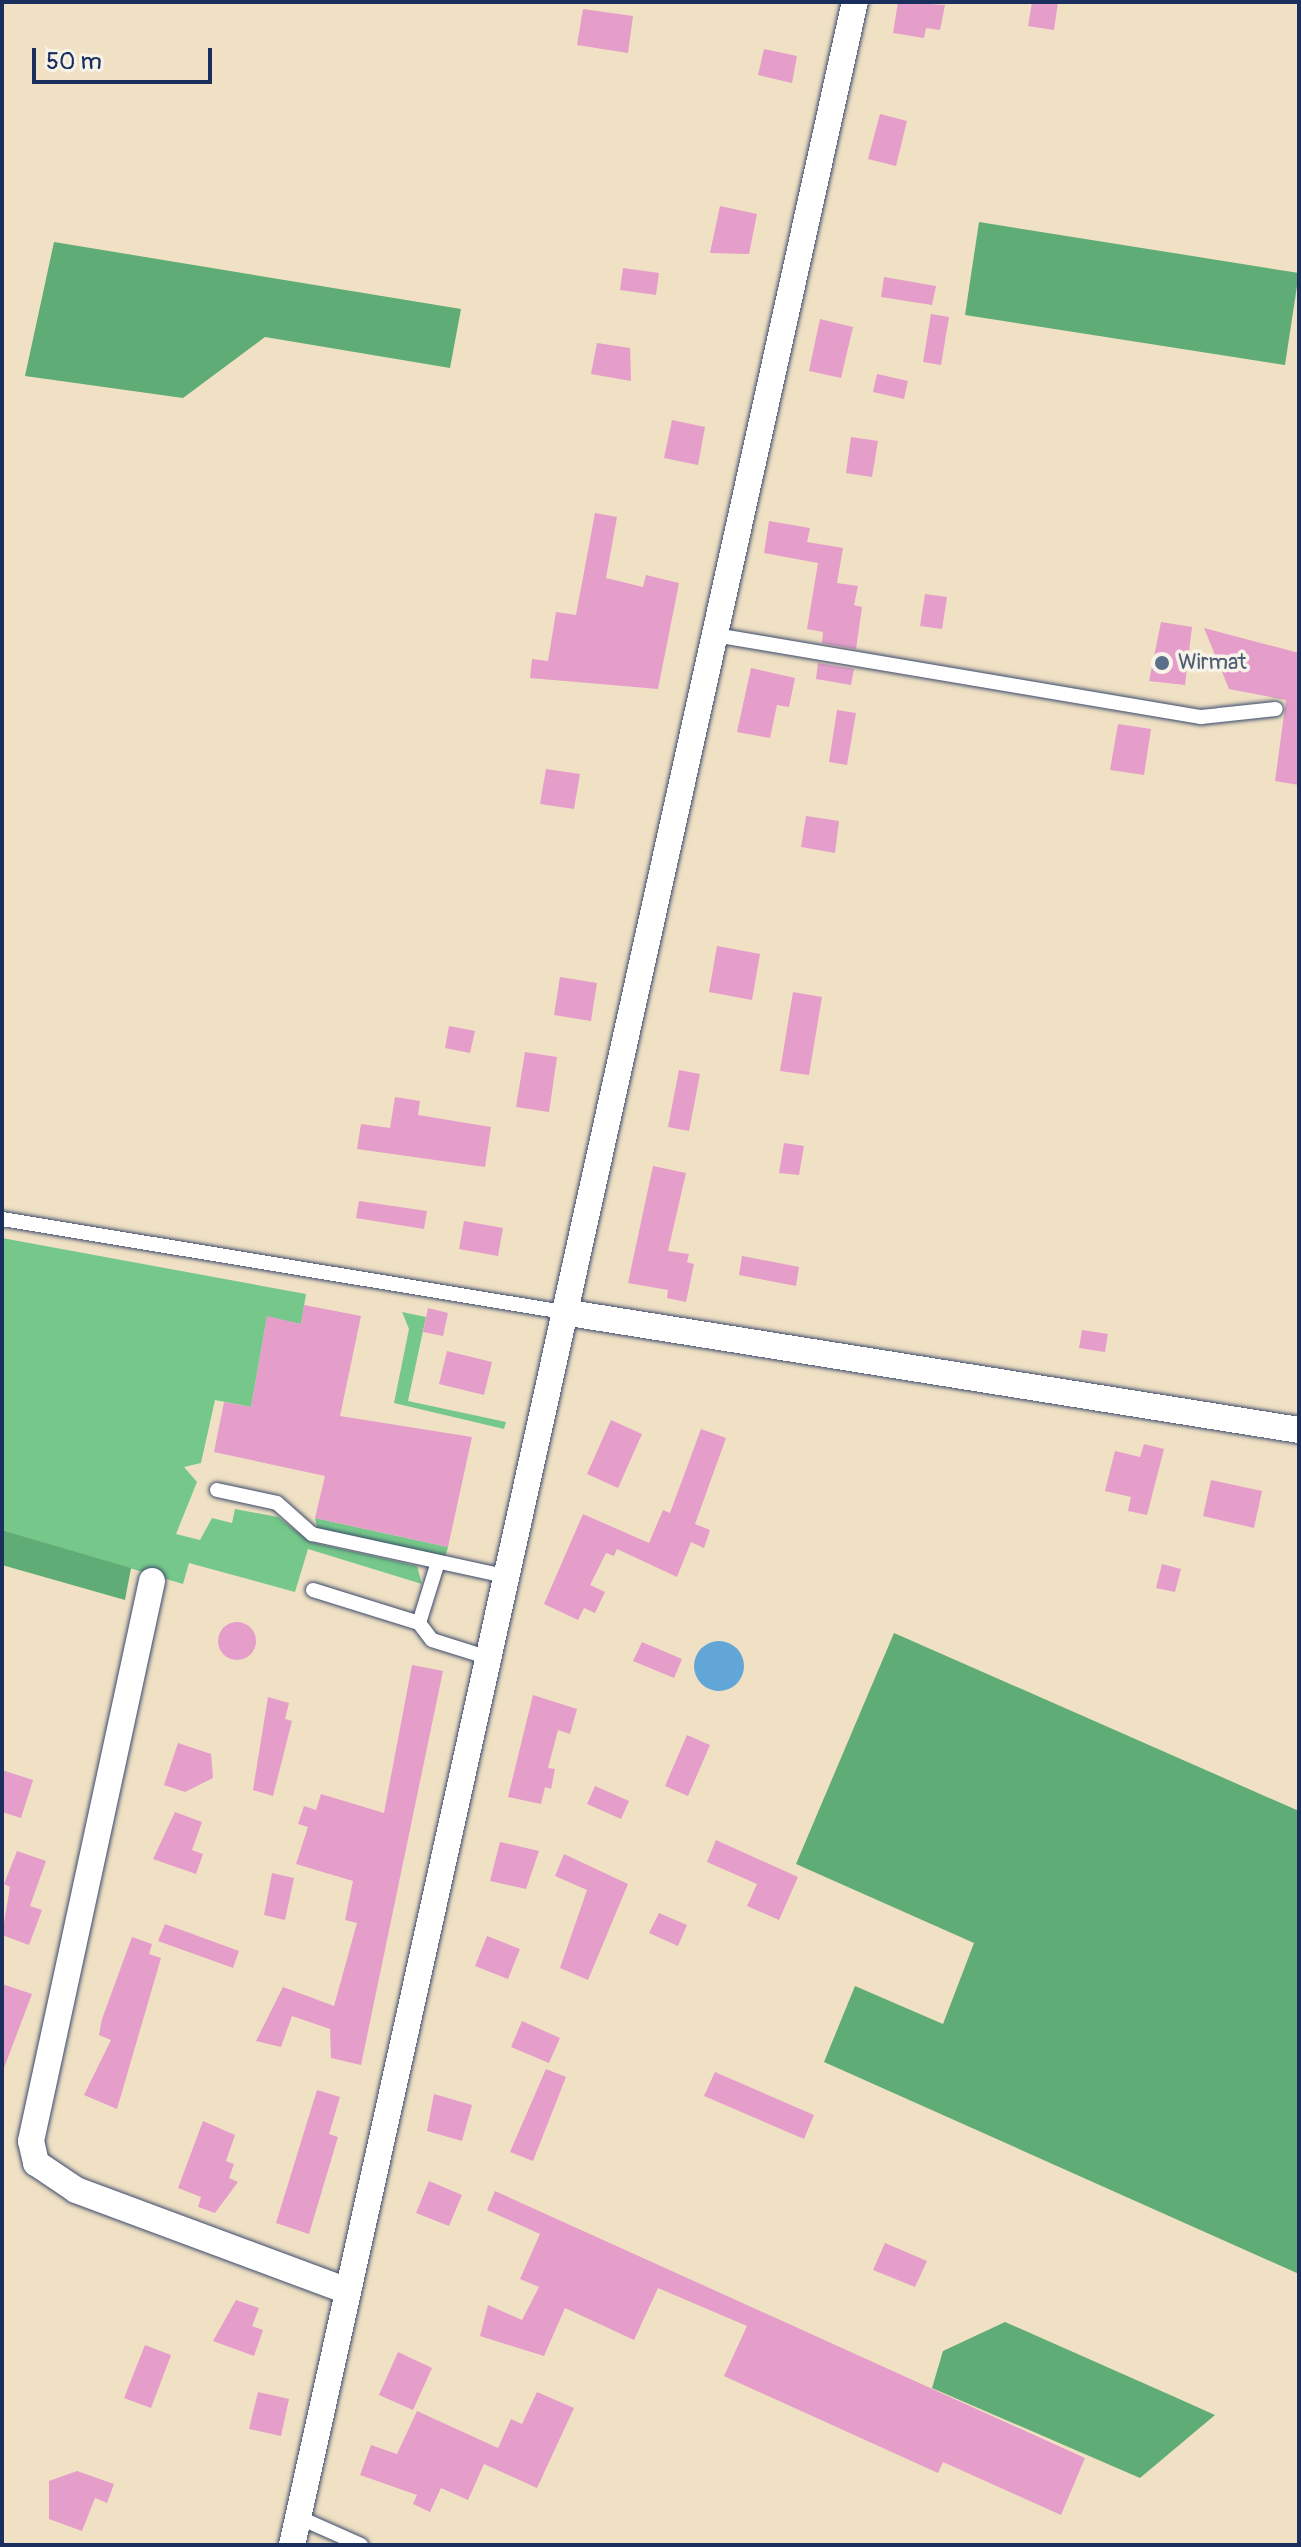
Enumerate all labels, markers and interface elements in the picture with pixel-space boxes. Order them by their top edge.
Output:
scale bar [36,32,216,82]
text: 50 m [46,47,102,76]
place label: Wirmat [1178,650,1247,676]
marker: Wirmat [1153,654,1171,672]

